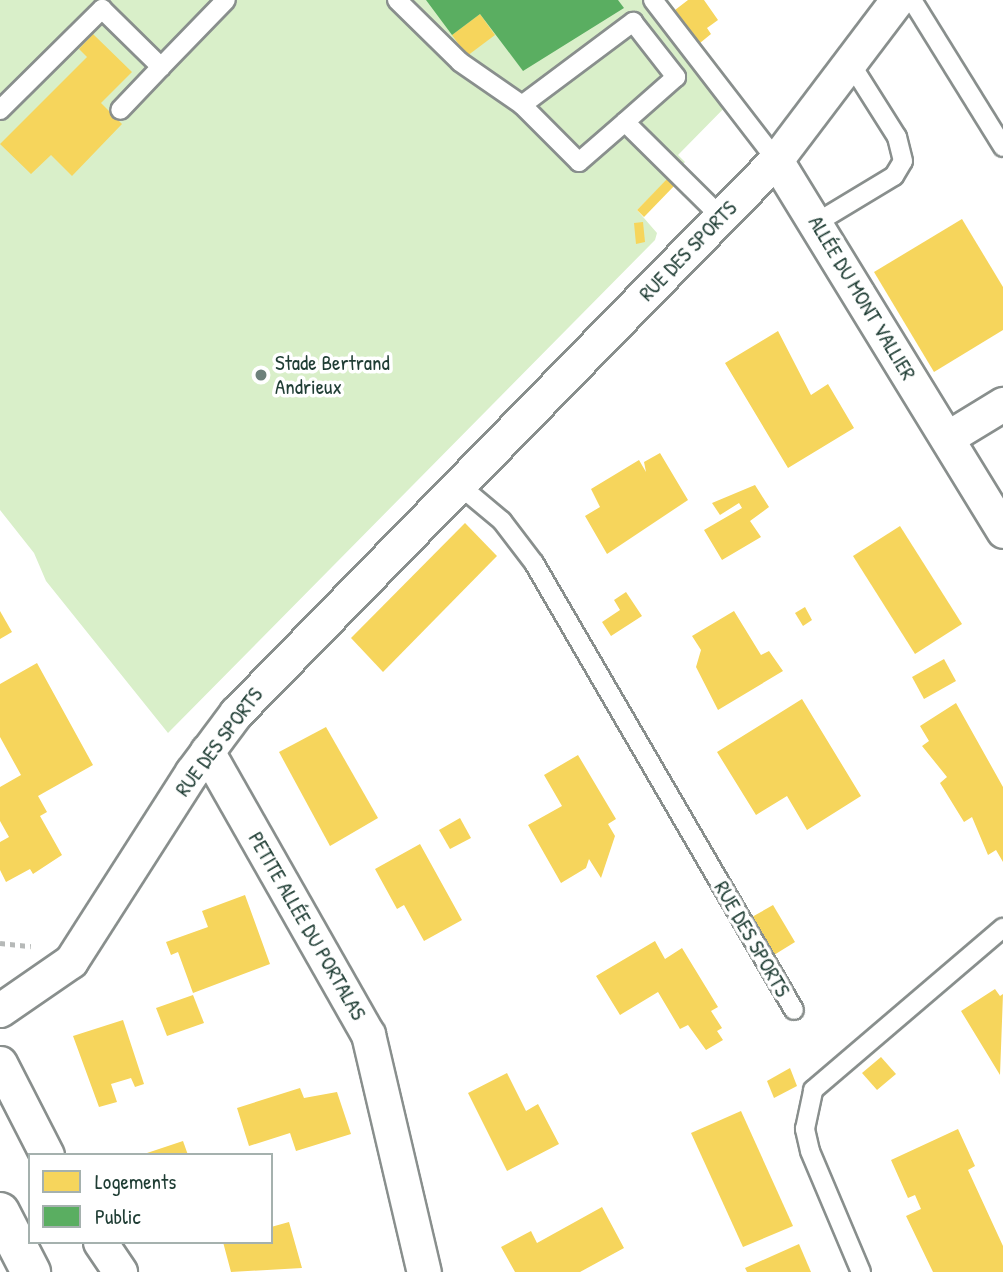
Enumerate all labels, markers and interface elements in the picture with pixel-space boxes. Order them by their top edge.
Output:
street label: RUE DES SPORTS [634,196,742,306]
street label: ALLÉE DU MONT VALLIER [803,211,921,385]
place label: Stade Bertrand Andrieux [275,350,390,400]
marker: Stade Bertrand Andrieux [253,367,269,383]
street label: RUE DES SPORTS [170,683,268,801]
street label: PETITE ALLÉE DU PORTALAS [243,828,371,1024]
street label: RUE DES SPORTS [709,877,795,1001]
legend [28,1153,273,1244]
text: Logements [95,1167,176,1196]
text: Public [95,1202,141,1231]

